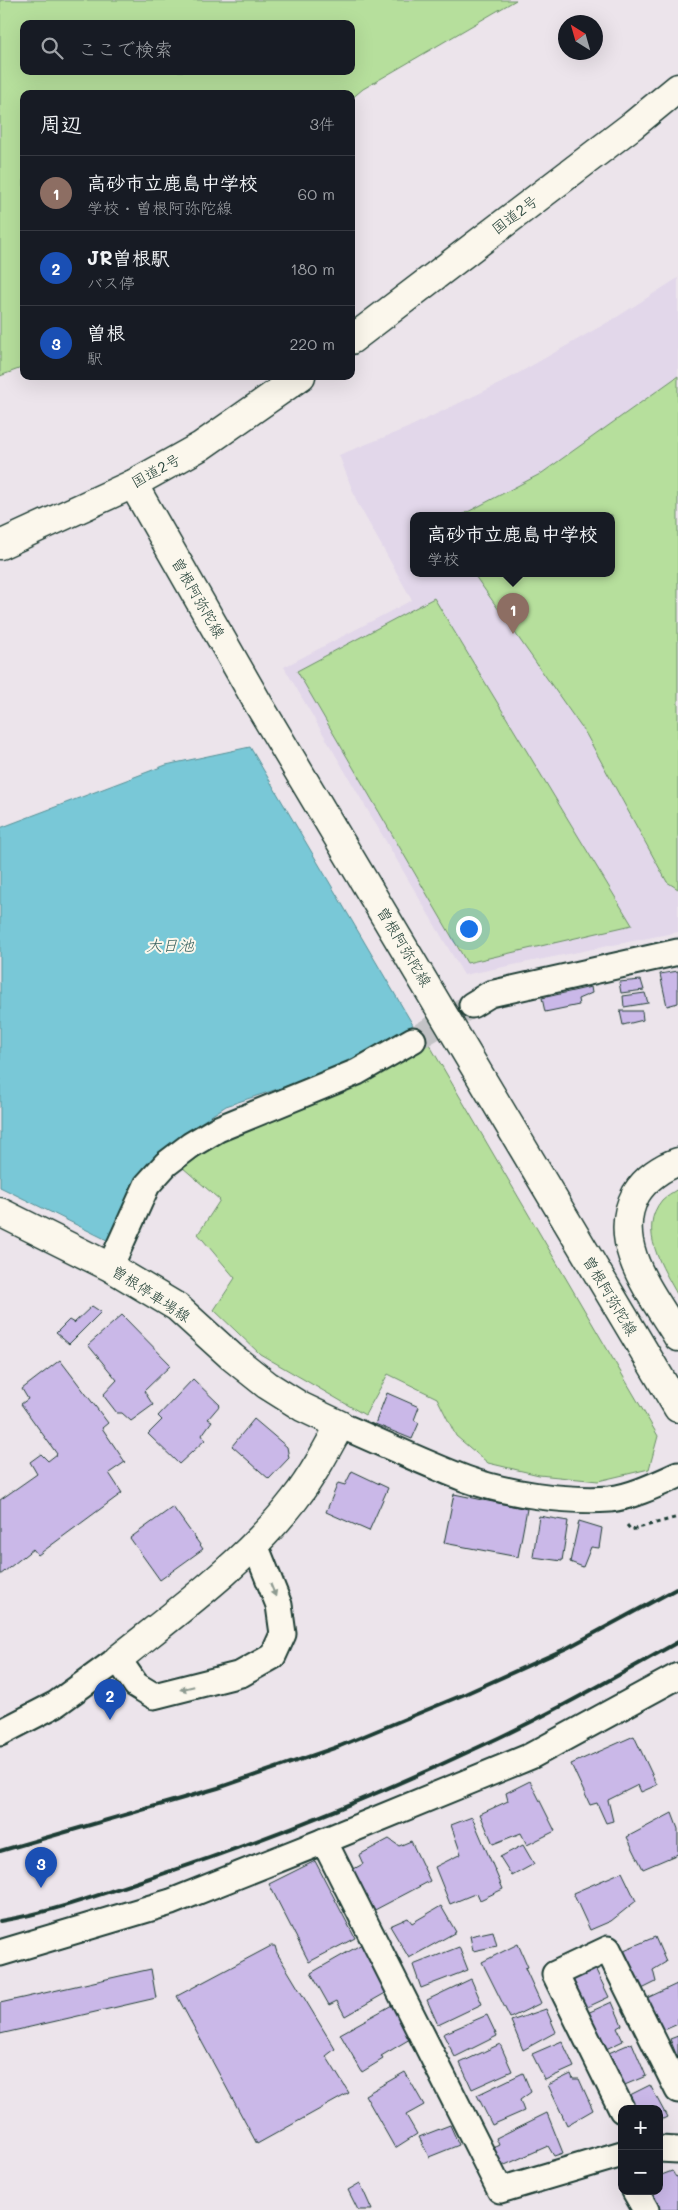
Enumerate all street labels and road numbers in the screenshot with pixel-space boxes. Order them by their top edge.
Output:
street label: 国道2号 [487,190,542,238]
street label: 国道2号 [127,448,184,492]
street label: 曽根阿弥陀線 [168,554,230,641]
street label: 曽根阿弥陀線 [373,903,437,990]
street label: 曽根阿弥陀線 [579,1252,643,1339]
street label: 曽根停車場線 [108,1260,195,1326]

